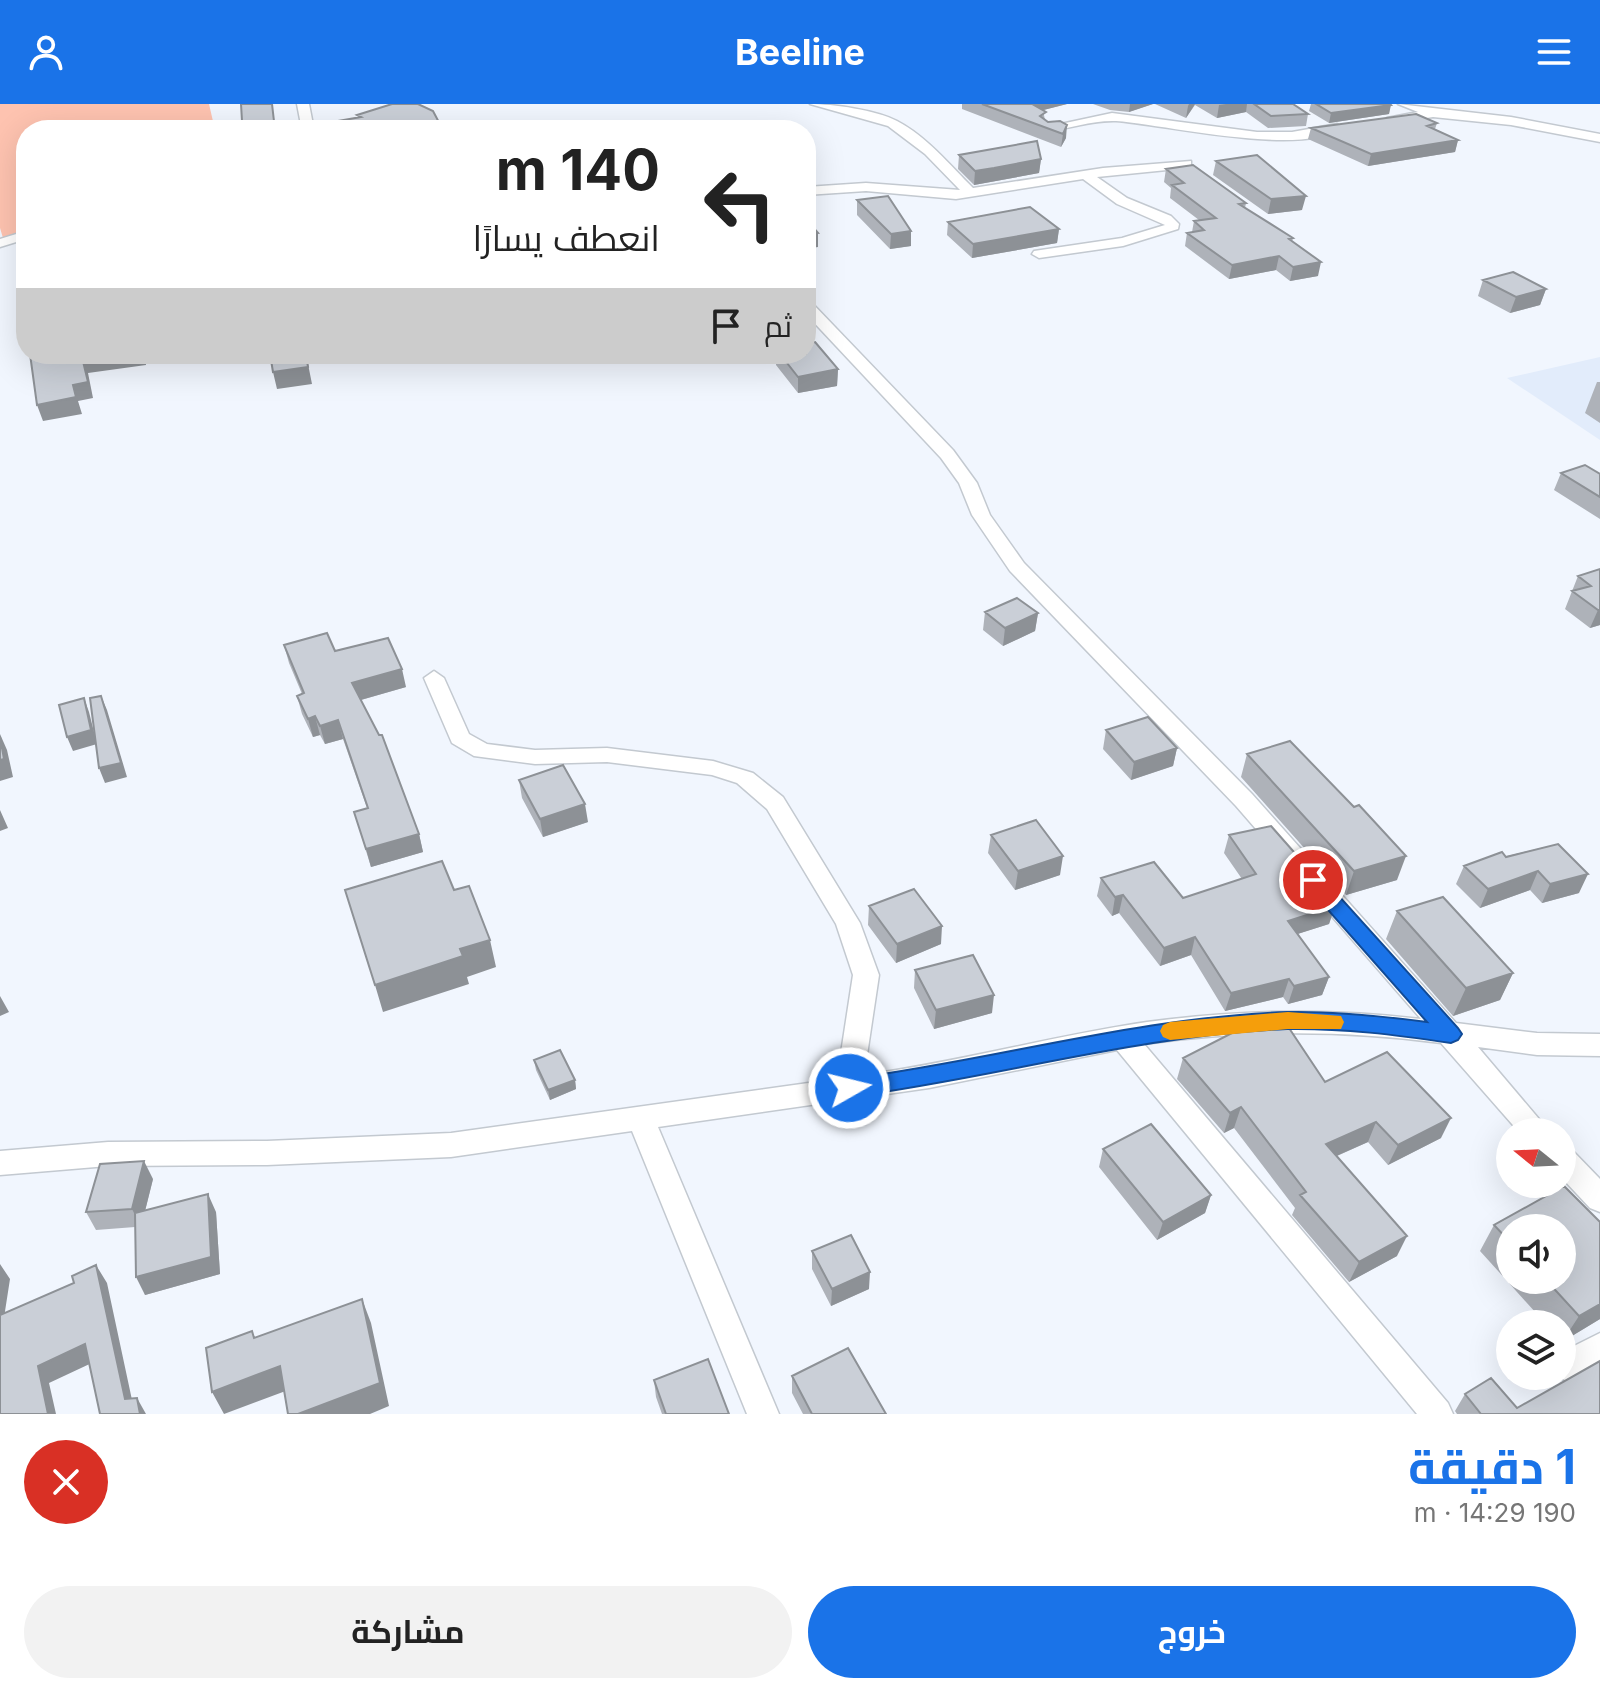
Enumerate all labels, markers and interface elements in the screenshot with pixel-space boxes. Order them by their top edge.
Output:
icon: person [24,30,68,74]
text: Beeline [735,30,865,74]
icon: menu [1532,30,1576,74]
text: 140 m [496,136,660,204]
icon: left [688,152,792,256]
text: انعطف يسارًا [472,216,660,260]
icon: arrive [704,304,748,348]
text: ثم [764,308,792,344]
pin [1279,846,1347,914]
icon: arrive [1291,858,1335,902]
position arrow [807,1046,891,1130]
north arrow [1496,1118,1576,1198]
map controls [1496,1118,1576,1390]
button: sound [1496,1214,1576,1294]
button: layers [1496,1310,1576,1390]
text: 1 دقيقة [1408,1437,1576,1496]
button: close [24,1440,108,1524]
text: 190 m · 14:29 [1414,1497,1576,1528]
button: مشاركة [24,1586,792,1678]
button: خروج [808,1586,1576,1678]

